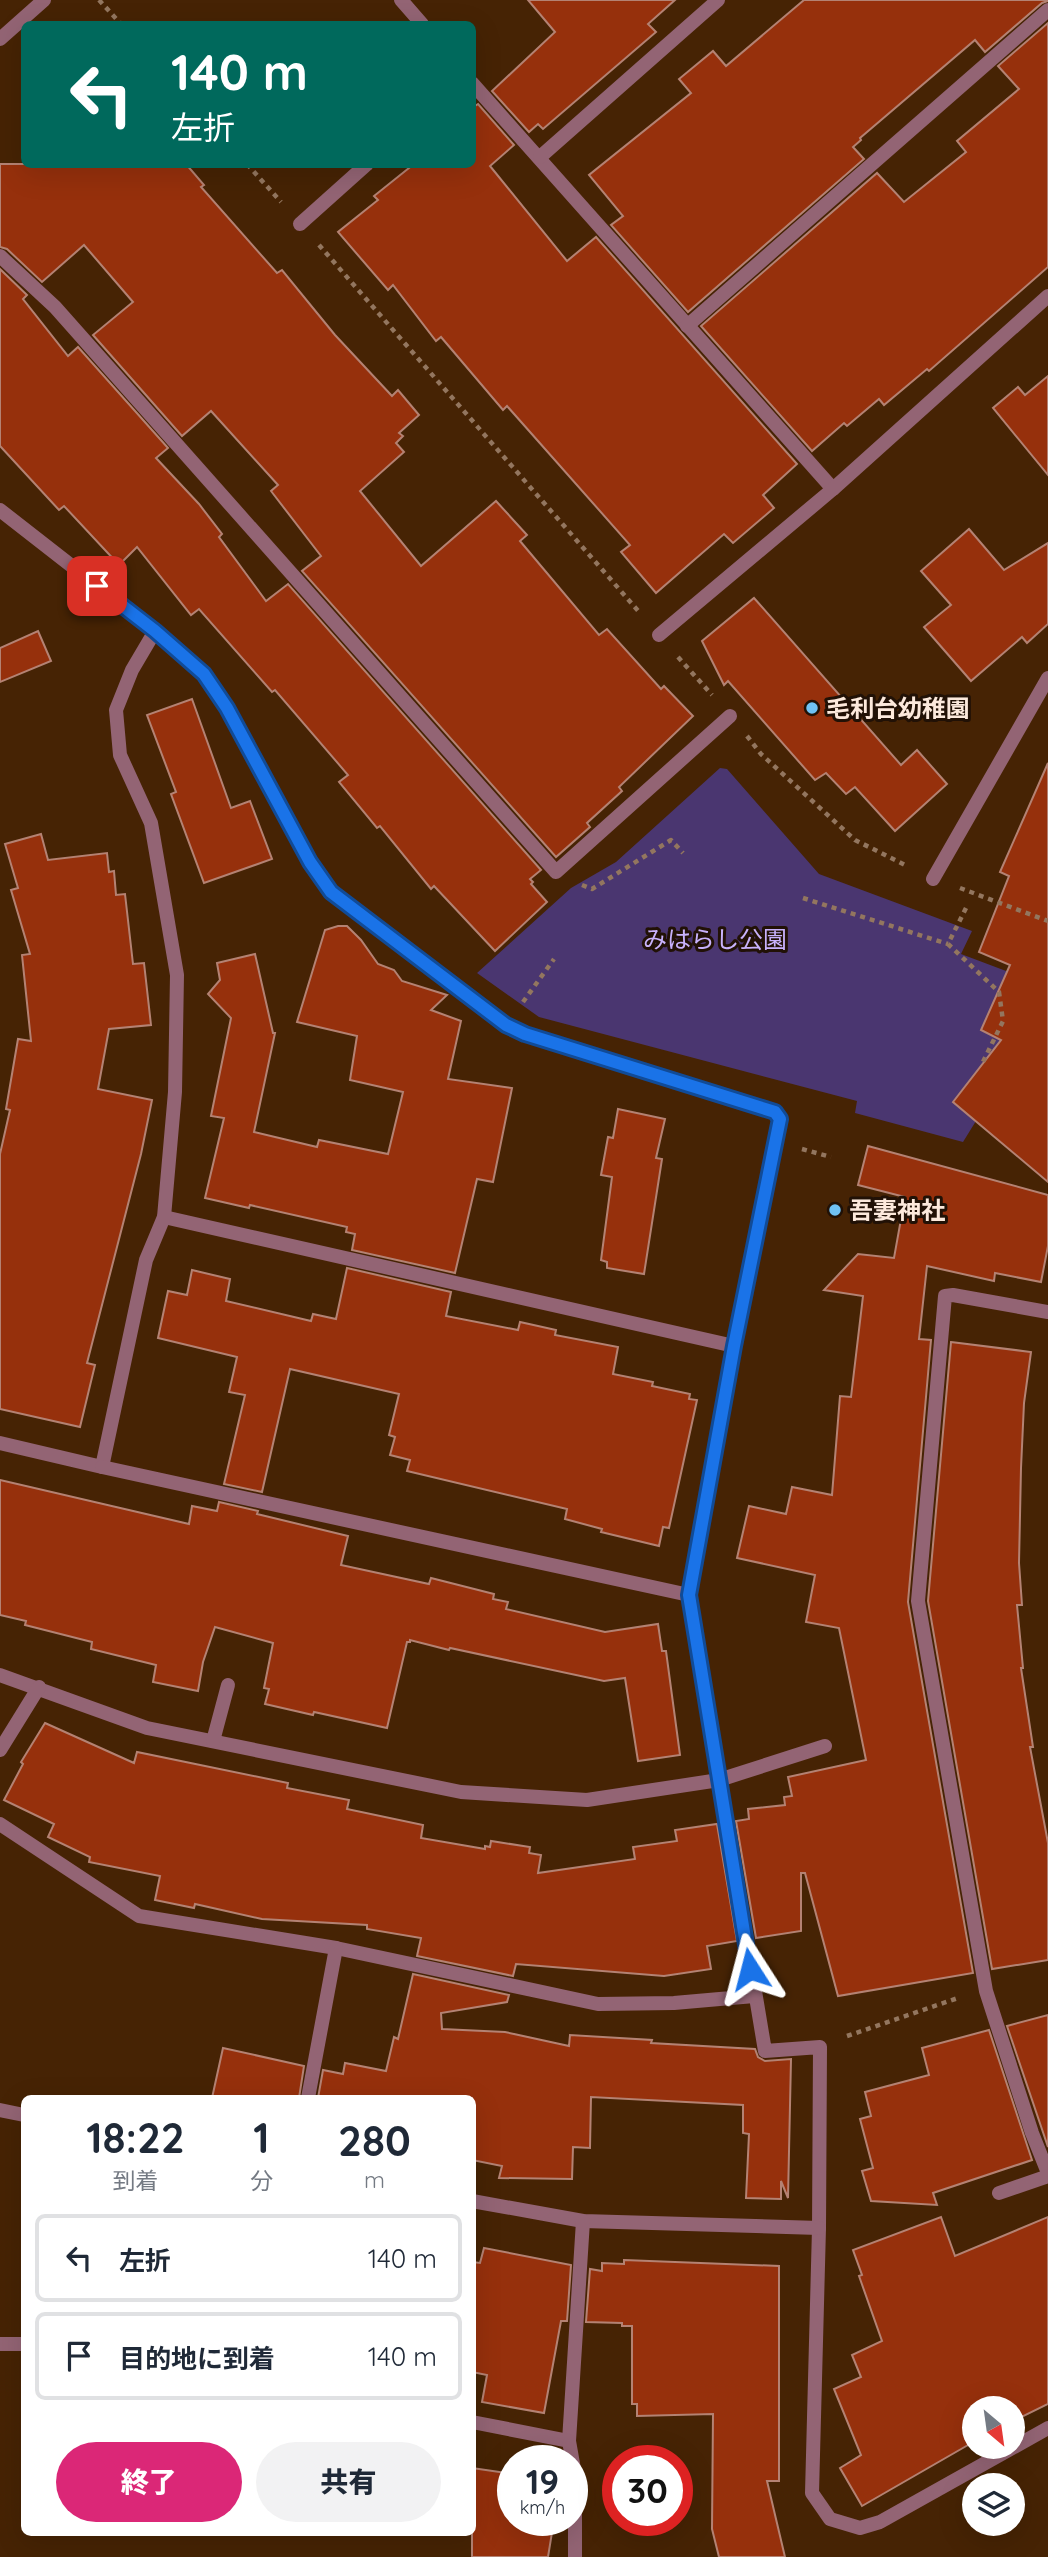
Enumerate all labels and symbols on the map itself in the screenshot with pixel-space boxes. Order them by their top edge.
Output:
pin [67,556,127,616]
place label: 毛利台幼稚園 [826,693,970,723]
marker: 毛利台幼稚園 [804,700,820,716]
park label: みはらし公園 [643,924,787,954]
place label: 吾妻神社 [849,1195,945,1225]
marker: 吾妻神社 [827,1202,843,1218]
position arrow [713,1932,787,2006]
north arrow [962,2396,1026,2459]
speed limit sign: 30 [602,2445,693,2536]

